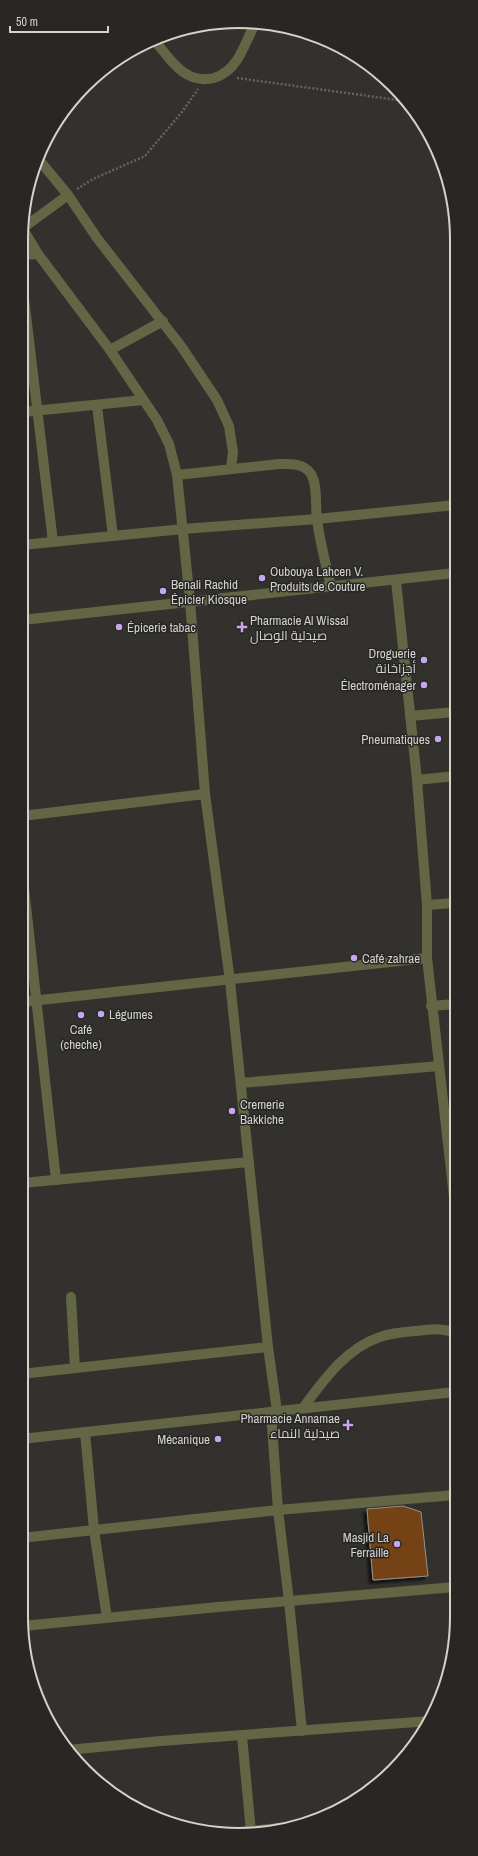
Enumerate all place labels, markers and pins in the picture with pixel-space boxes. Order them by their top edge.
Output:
place label: Oubouya Lahcen V. Produits de Couture [270,563,365,595]
marker: Oubouya Lahcen V. Produits de Couture [257,573,267,583]
place label: Benali Rachid Épicier Kiosque [171,576,247,608]
marker: Benali Rachid Épicier Kiosque [158,586,168,596]
place label: Pharmacie Al Wissal صيدلية الوصال [250,612,348,644]
place label: Épicerie tabac [127,619,196,636]
marker: Épicerie tabac [114,622,124,632]
marker: Pharmacie Al Wissal صيدلية الوصال [237,622,247,632]
place label: Droguerie أجزاخانة [369,645,416,677]
marker: Droguerie أجزاخانة [419,655,429,665]
place label: Électroménager [341,677,416,694]
marker: Électroménager [419,680,429,690]
place label: Pneumatiques [361,731,430,748]
marker: Pneumatiques [433,734,443,744]
place label: Café zahrae [362,950,420,967]
marker: Café zahrae [349,953,359,963]
place label: Légumes [109,1006,153,1023]
marker: Légumes [96,1009,106,1019]
marker: Café (cheche) [76,1010,86,1020]
place label: Café (cheche) [60,1021,102,1053]
place label: Cremerie Bakkiche [240,1096,284,1128]
marker: Cremerie Bakkiche [227,1106,237,1116]
place label: Pharmacie Annamae صيدلية النماء [240,1410,340,1442]
marker: Pharmacie Annamae صيدلية النماء [343,1420,353,1430]
place label: Mécanique [157,1431,210,1448]
marker: Mécanique [213,1434,223,1444]
place label: Masjid La Ferraille [343,1529,389,1561]
marker: Masjid La Ferraille [392,1539,402,1549]

